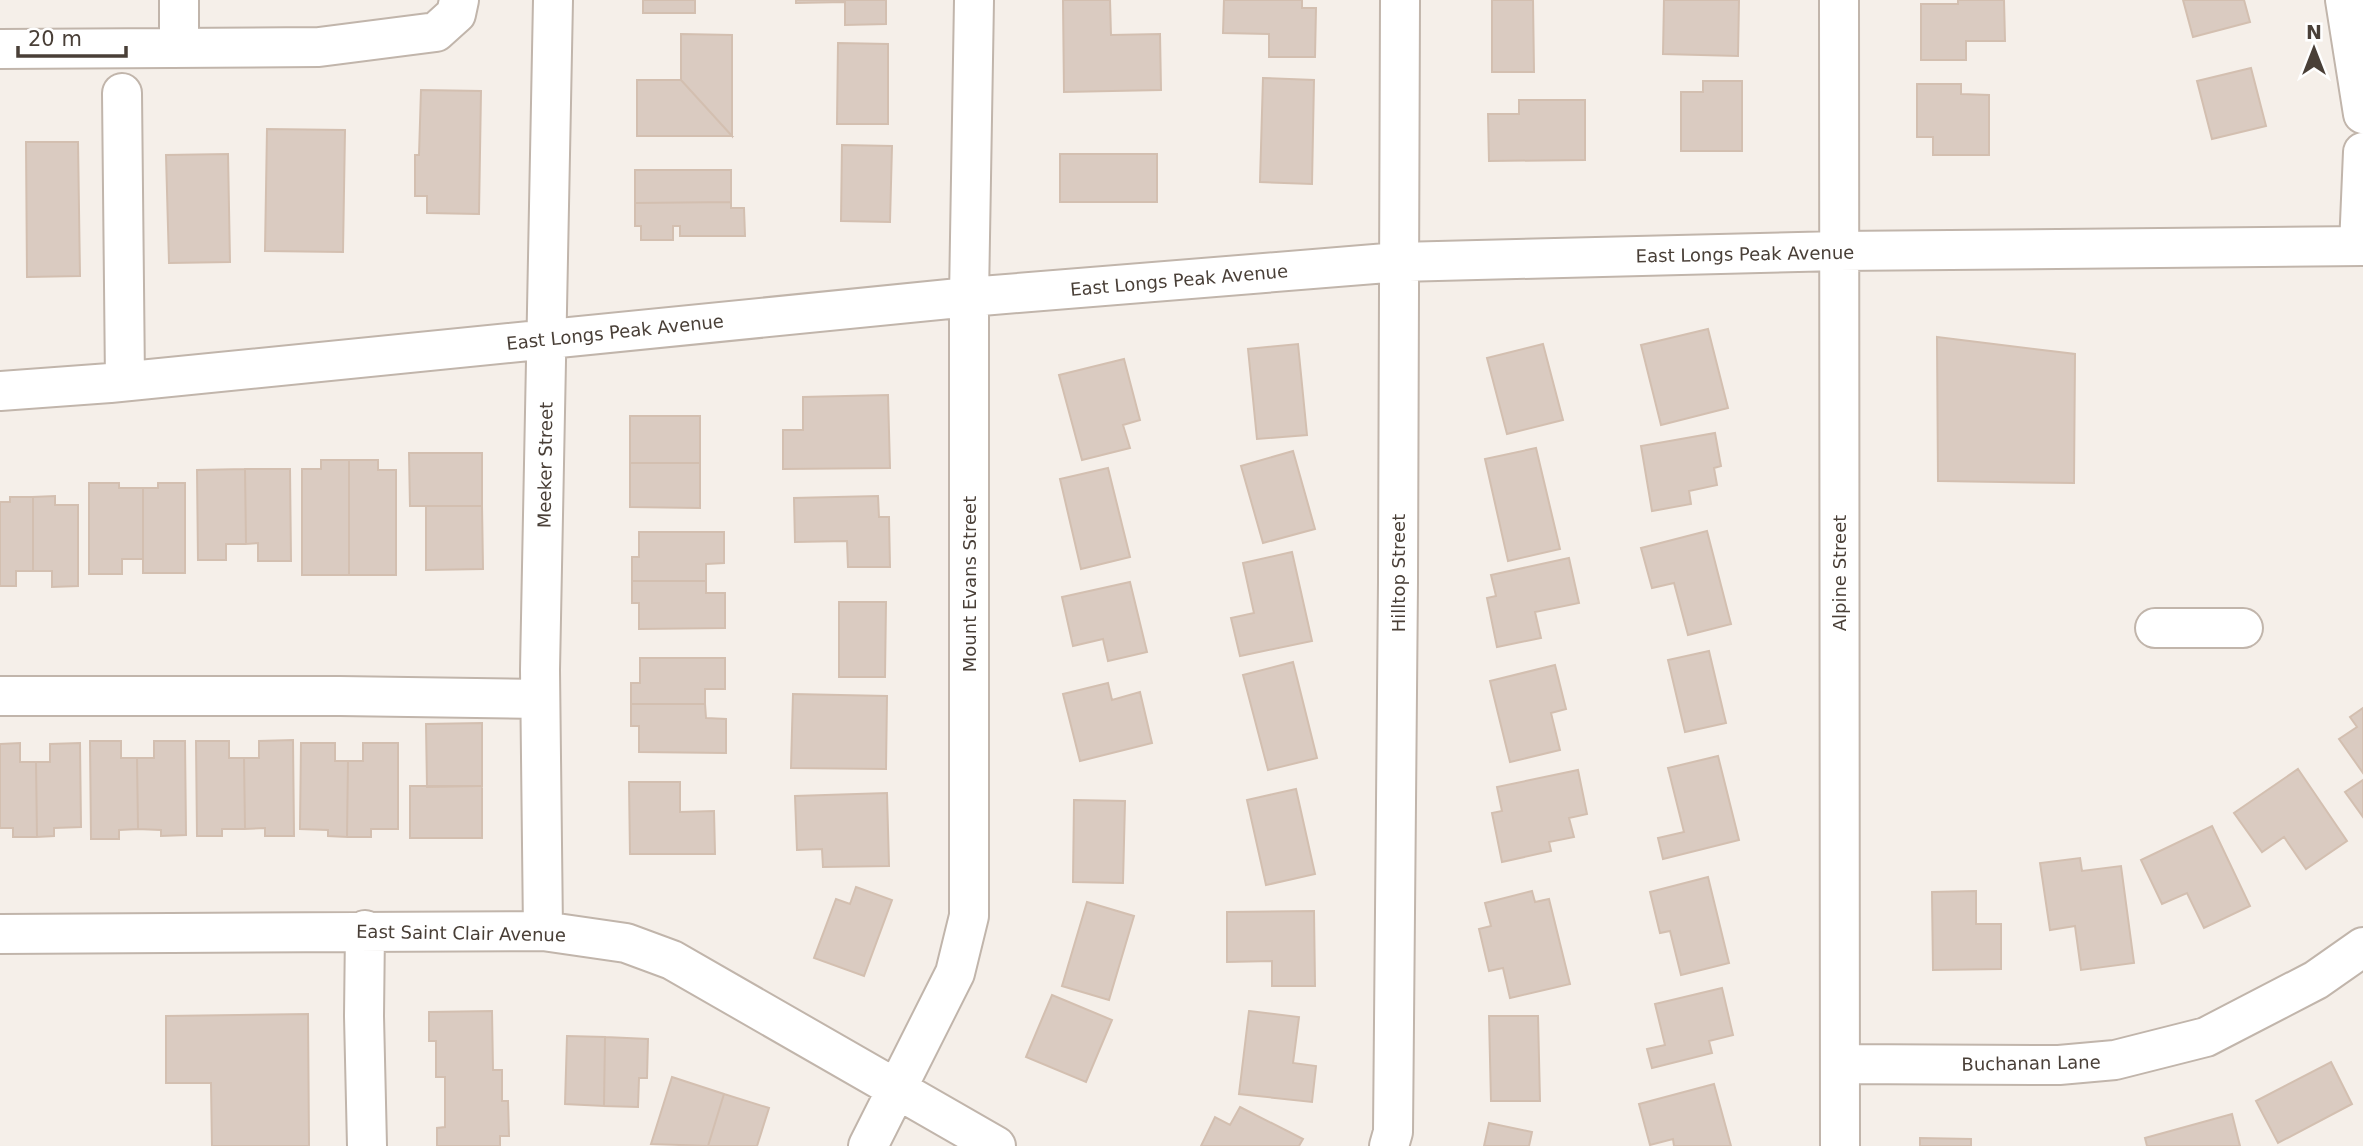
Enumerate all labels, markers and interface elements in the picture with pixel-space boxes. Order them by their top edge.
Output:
scale bar [18,14,126,58]
north arrow [2279,14,2349,84]
text: N [2306,21,2322,43]
text: 20 m [28,27,82,51]
street label: East Longs Peak Avenue [1636,242,1854,266]
street label: East Longs Peak Avenue [1069,260,1289,300]
street label: East Longs Peak Avenue [505,310,725,354]
street label: Meeker Street [533,402,557,528]
street label: Mount Evans Street [959,496,980,672]
street label: Hilltop Street [1388,514,1409,632]
street label: Alpine Street [1829,515,1850,631]
street label: East Saint Clair Avenue [356,921,566,945]
street label: Buchanan Lane [1961,1051,2101,1075]

